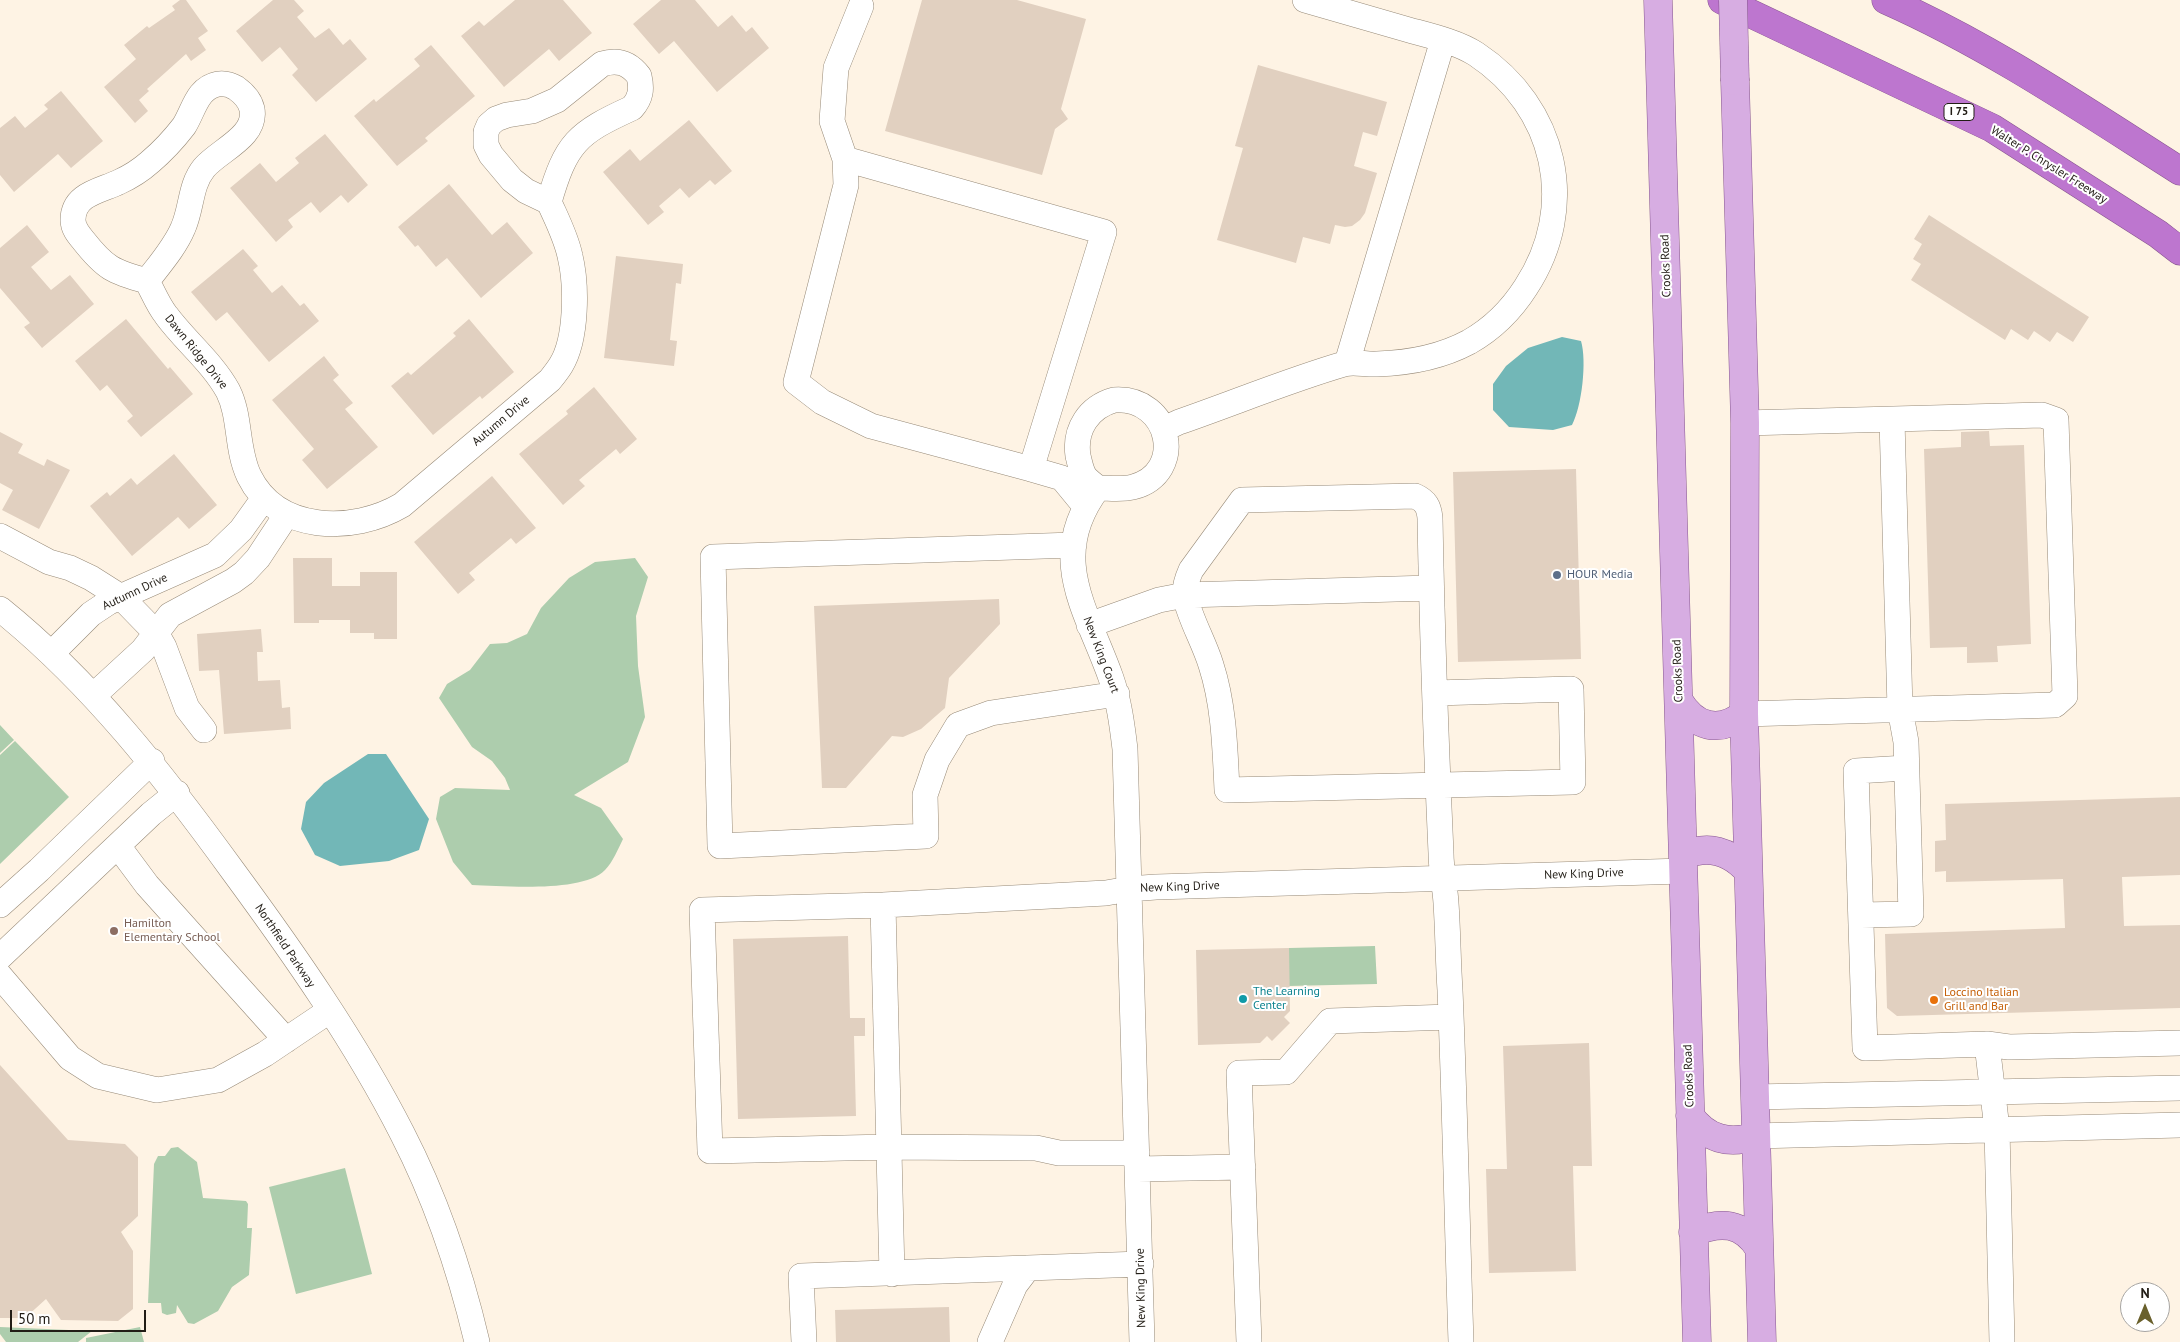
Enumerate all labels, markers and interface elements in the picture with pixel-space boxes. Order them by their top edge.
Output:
road number: I 75 [1944,104,1974,120]
street label: Walter P. Chrysler Freeway [1988,123,2110,207]
street label: Crooks Road [1658,234,1674,298]
street label: Dawn Ridge Drive [162,312,230,392]
street label: Autumn Drive [469,393,533,449]
place label: HOUR Media [1567,568,1633,582]
marker: HOUR Media [1551,569,1563,581]
street label: Autumn Drive [100,571,170,613]
street label: New King Court [1080,615,1122,695]
street label: Crooks Road [1670,639,1686,703]
street label: New King Drive [1544,865,1624,883]
street label: New King Drive [1140,878,1220,896]
street label: Northfield Parkway [252,901,318,991]
place label: Hamilton Elementary School [124,917,220,945]
marker: Hamilton Elementary School [108,925,120,937]
place label: The Learning Center [1253,985,1320,1013]
place label: Loccino Italian Grill and Bar [1944,986,2019,1014]
marker: The Learning Center [1237,993,1249,1005]
marker: Loccino Italian Grill and Bar [1928,994,1940,1006]
street label: Crooks Road [1681,1044,1697,1108]
street label: New King Drive [1133,1248,1149,1328]
north arrow [2120,1282,2170,1332]
text: N [2140,1284,2150,1302]
scale bar [12,1300,149,1332]
text: 50 m [18,1309,51,1328]

